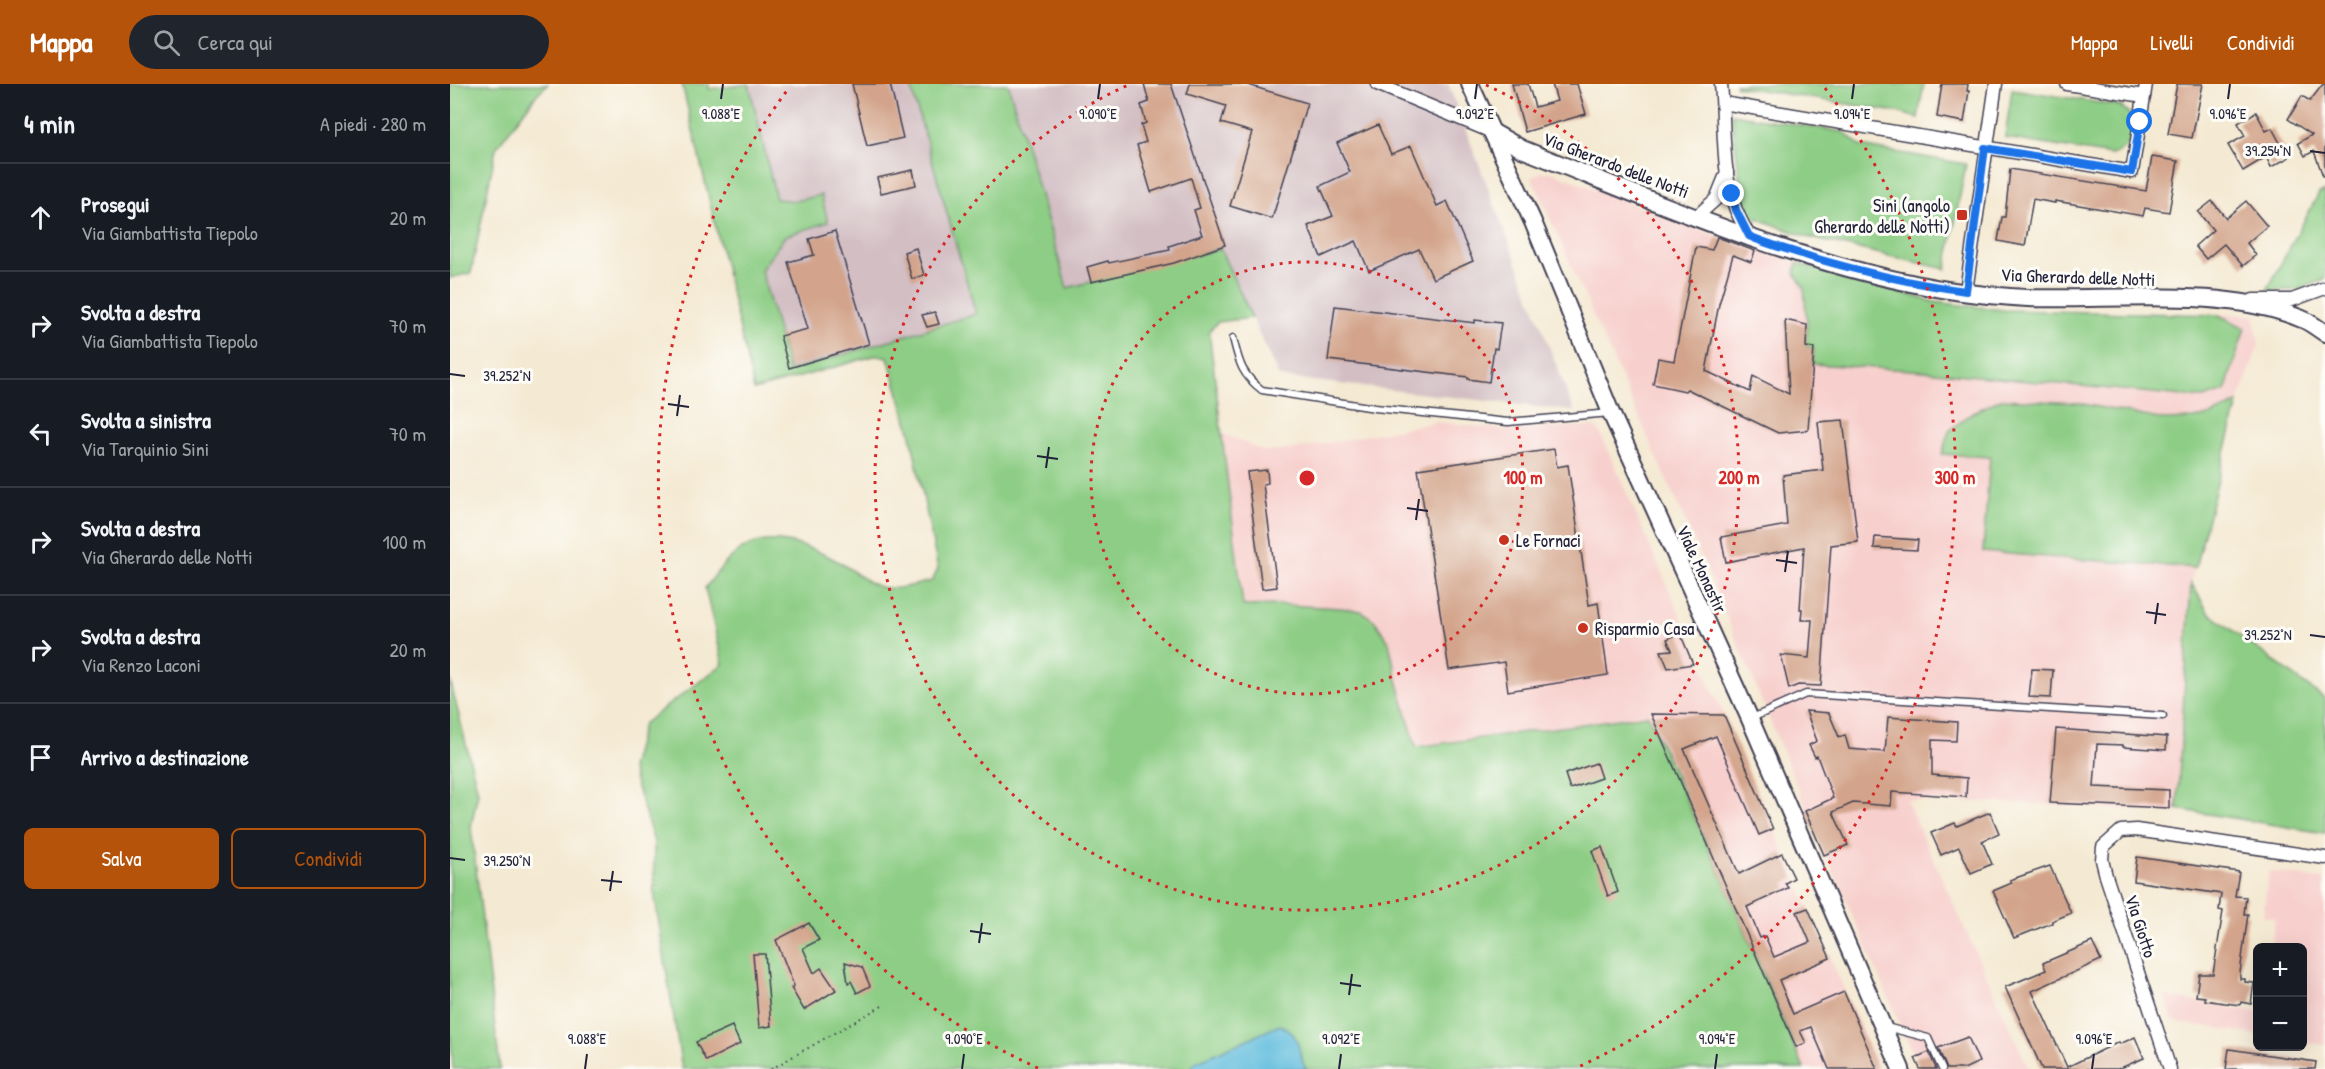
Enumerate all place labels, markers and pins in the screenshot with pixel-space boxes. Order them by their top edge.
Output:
place label: Sini (angolo Gherardo delle Notti) [1814,193,1950,239]
marker: Sini (angolo Gherardo delle Notti) [1955,208,1969,222]
centre of rings [1297,468,1317,488]
place label: Le Fornaci [1516,528,1581,553]
marker: Le Fornaci [1497,533,1511,547]
place label: Risparmio Casa [1595,616,1694,641]
marker: Risparmio Casa [1576,621,1590,635]

